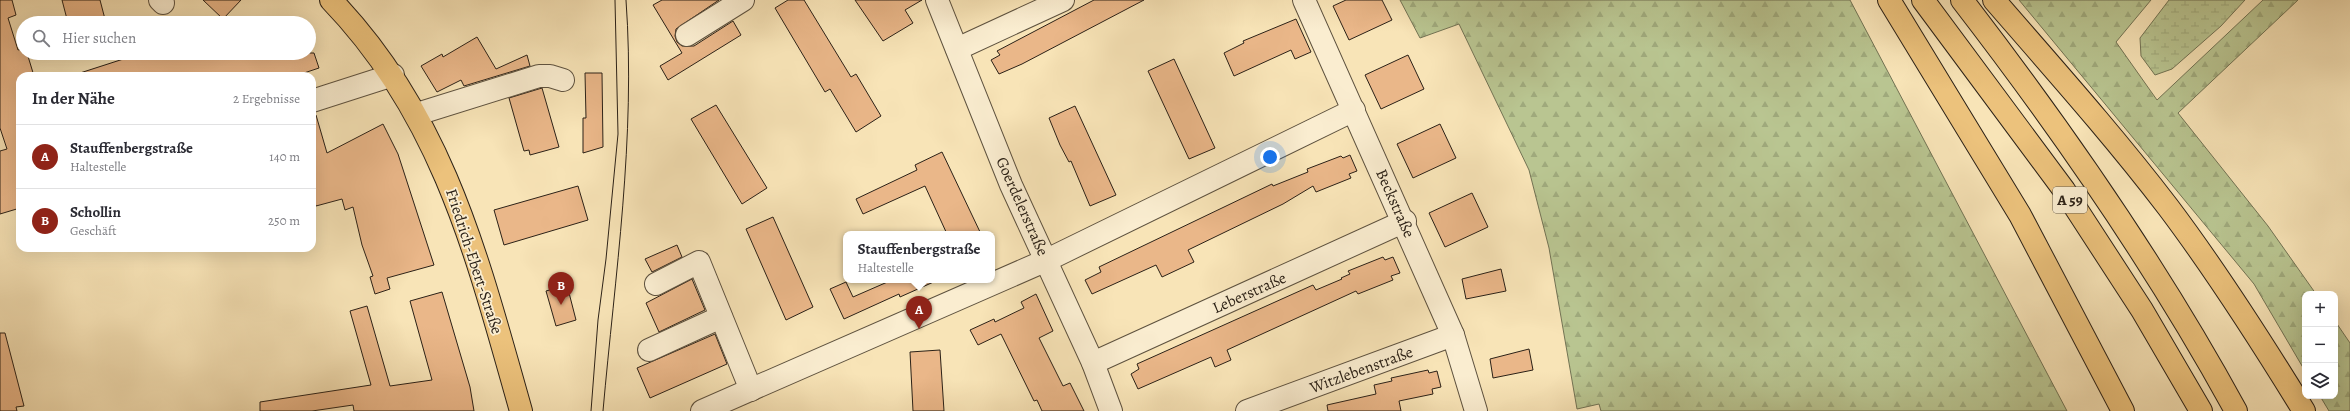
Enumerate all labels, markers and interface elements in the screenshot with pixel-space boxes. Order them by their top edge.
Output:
search box [16,16,316,60]
icon: search [30,27,52,49]
text: Hier suchen [62,28,136,48]
text: In der Nähe [32,87,115,110]
text: 2 Ergebnisse [233,90,300,107]
text: Stauffenbergstraße [70,138,193,158]
your location [1260,147,1280,167]
text: A [41,148,49,165]
text: 140 m [269,148,300,165]
street label: Goerdelerstraße [990,153,1054,259]
text: Haltestelle [70,158,126,175]
street label: Beckstraße [1370,166,1420,241]
street label: Friedrich-Ebert-Straße [440,186,508,337]
road number: A 59 [2053,187,2087,213]
text: Schollin [70,202,121,222]
text: B [41,212,49,229]
text: 250 m [268,212,300,229]
text: Geschäft [70,222,116,239]
popup [843,231,995,283]
text: Stauffenbergstraße [858,239,981,259]
text: Haltestelle [858,259,914,276]
street label: Leberstraße [1209,267,1290,319]
pin: B [548,272,574,305]
map controls [2302,291,2338,399]
button: + [2302,291,2338,327]
pin: A [906,296,932,329]
button: − [2302,327,2338,363]
street label: Witzlebenstraße [1306,341,1416,399]
button: layers [2302,363,2338,399]

